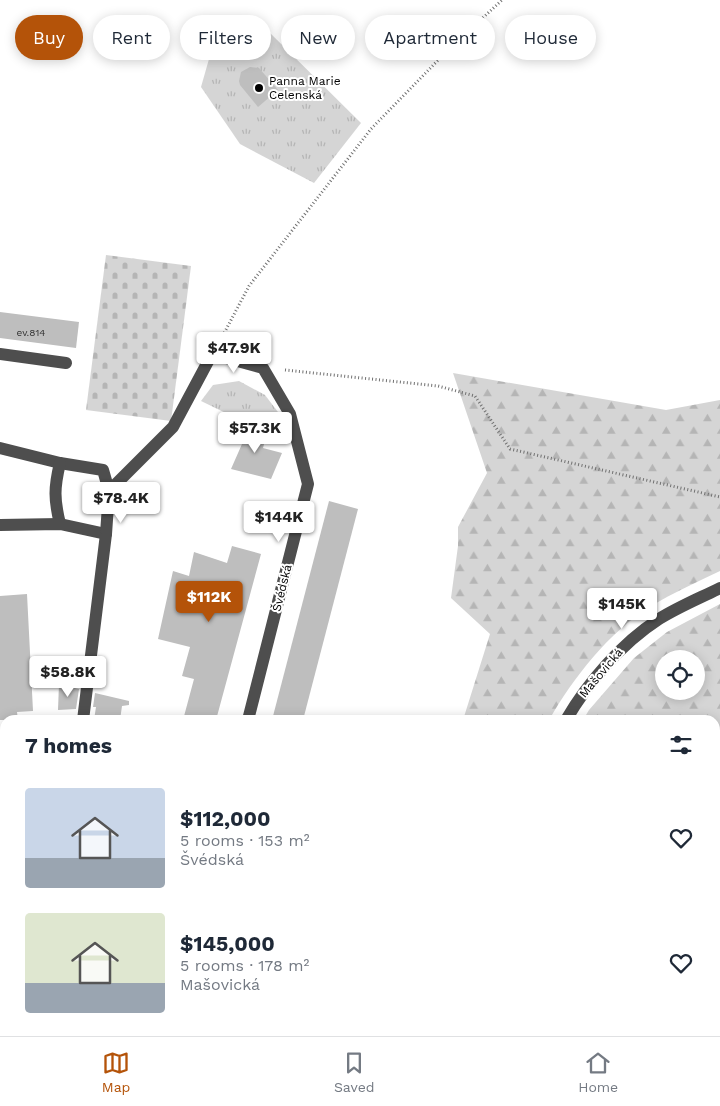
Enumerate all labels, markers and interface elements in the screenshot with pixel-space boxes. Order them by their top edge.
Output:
chip: Buy [15,15,83,60]
chip: Rent [93,15,170,60]
chip: Filters [180,15,271,60]
chip: New [281,15,355,60]
chip: Apartment [365,15,495,60]
chip: House [505,15,596,60]
place label: Panna Marie Celenská [269,74,341,102]
marker: Panna Marie Celenská [253,82,265,94]
house number: ev.814 [17,327,45,338]
pin: $47.9K [193,332,275,374]
text: $47.9K [207,338,261,357]
pin: $57.3K [214,412,296,454]
text: $57.3K [229,418,281,437]
pin: $78.4K [80,482,162,524]
text: $78.4K [93,488,149,507]
pin: $144K [244,500,314,543]
text: $144K [255,507,303,526]
street label: Švédská [269,563,295,613]
pin: $112K [174,580,244,623]
text: $112K [187,587,231,606]
pin: $145K [587,588,657,630]
text: $145K [598,594,646,613]
street label: Mašovická [576,645,626,701]
map controls [655,650,705,700]
button: locate [655,650,705,700]
pin: $58.8K [27,656,109,698]
text: $58.8K [40,662,96,681]
icon: filters [667,731,695,759]
text: 7 homes [25,733,112,758]
text: $112,000 [180,806,271,831]
icon: home [65,808,125,868]
icon: heart [667,824,695,852]
text: 5 rooms · 153 m² [180,831,310,850]
text: Švédská [180,850,244,869]
text: $145,000 [180,931,275,956]
icon: home [65,933,125,993]
icon: heart [667,949,695,977]
text: 5 rooms · 178 m² [180,956,309,975]
text: Mašovická [180,975,260,994]
tab: Map [102,1049,130,1095]
tab: Saved [334,1049,375,1095]
tab: Home [578,1049,618,1095]

